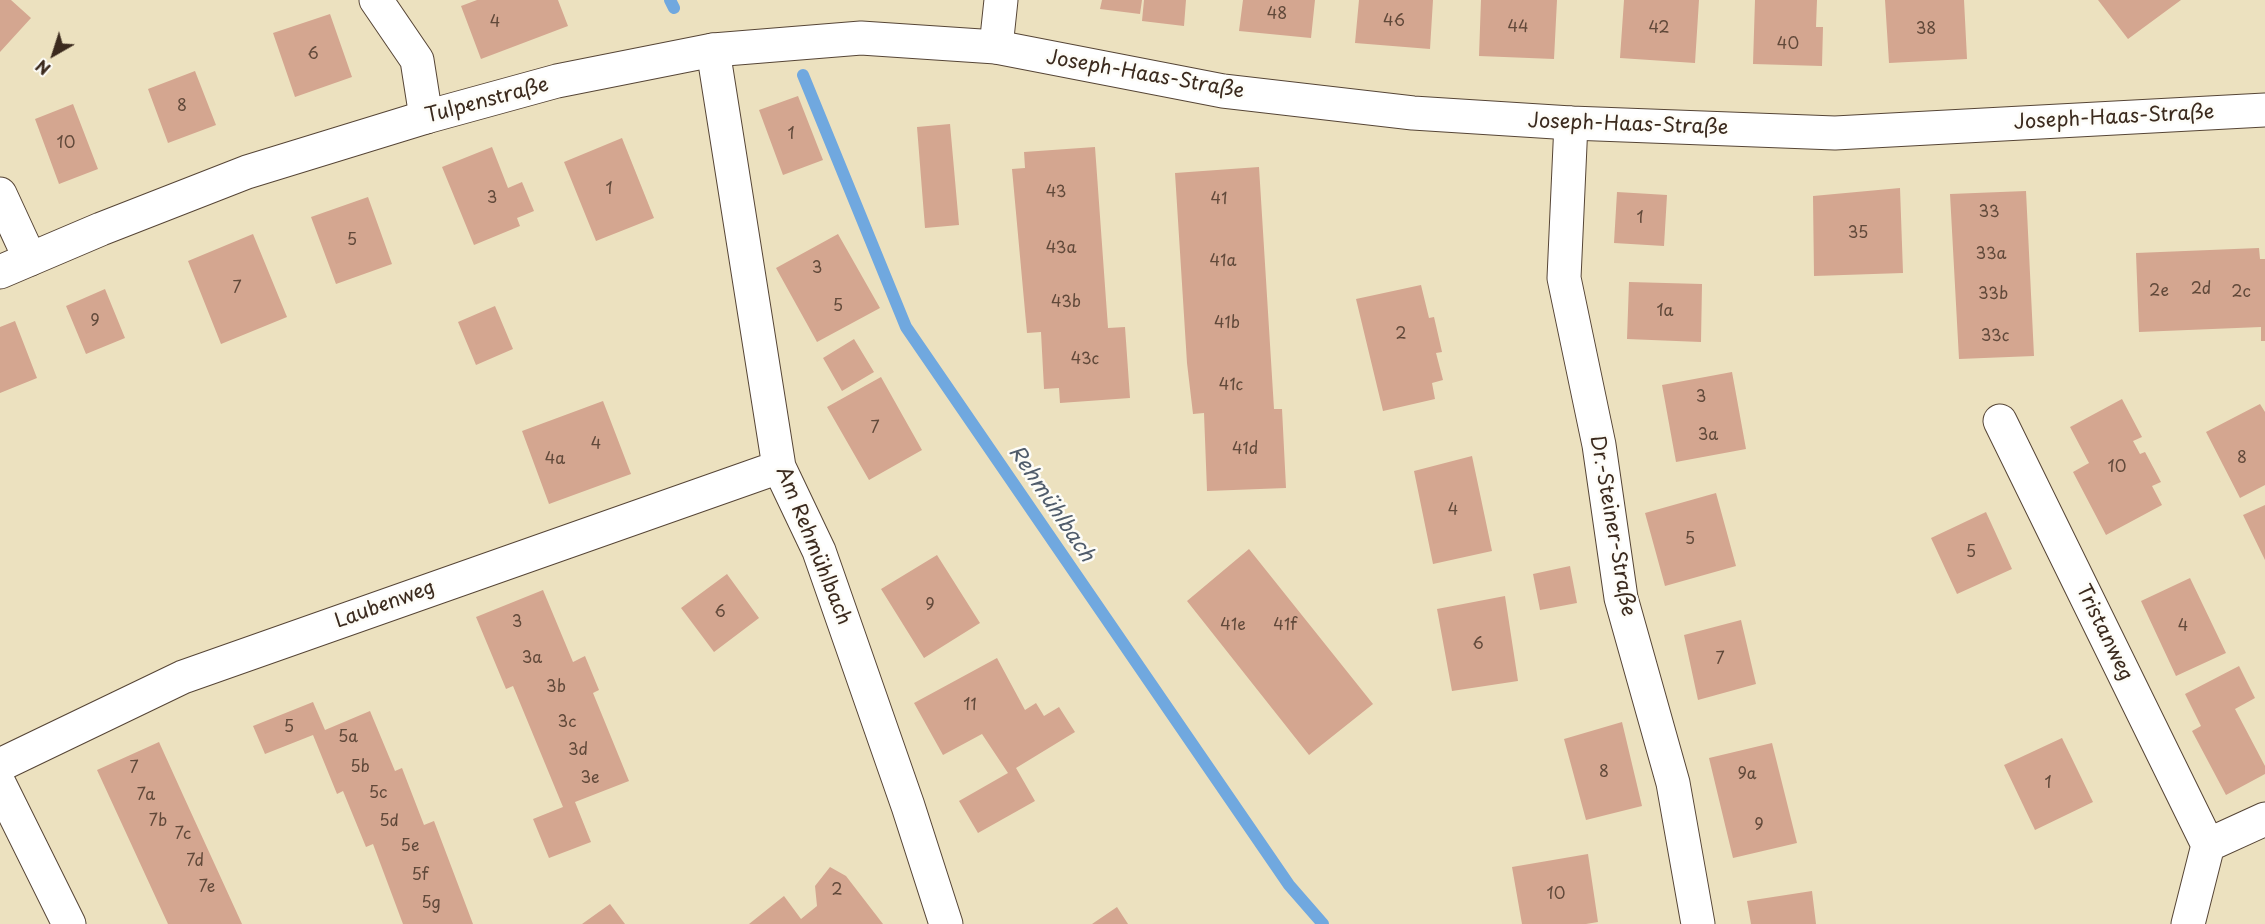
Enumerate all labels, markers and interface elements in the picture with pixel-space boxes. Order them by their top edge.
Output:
house number: 48 [1267,5,1287,25]
house number: 46 [1383,12,1405,32]
house number: 4 [490,13,500,33]
house number: 44 [1507,18,1529,38]
house number: 42 [1648,19,1670,39]
house number: 38 [1916,20,1936,40]
north arrow [24,24,84,84]
house number: 40 [1777,35,1799,55]
house number: 6 [307,45,319,65]
street label: Joseph-Haas-Straße [1044,46,1246,104]
text: N [30,55,55,81]
street label: Tulpenstraße [423,73,551,129]
house number: 8 [177,97,187,117]
street label: Joseph-Haas-Straße [2013,101,2215,135]
street label: Joseph-Haas-Straße [1527,110,1729,140]
house number: 1 [787,125,795,145]
house number: 10 [57,134,75,154]
house number: 1 [605,180,613,200]
house number: 43 [1046,183,1066,203]
house number: 3 [487,189,497,209]
house number: 41 [1211,190,1227,210]
house number: 33 [1978,203,2000,223]
house number: 1 [1636,209,1644,229]
house number: 35 [1848,224,1868,244]
house number: 5 [347,231,357,251]
house number: 43a [1046,239,1076,259]
house number: 33a [1976,245,2006,265]
house number: 41a [1210,252,1236,272]
house number: 3 [812,259,822,279]
house number: 7 [232,279,242,299]
house number: 2d [2191,280,2211,300]
house number: 2e [2149,282,2169,302]
house number: 2c [2231,283,2251,303]
house number: 33b [1978,285,2008,305]
house number: 43b [1051,293,1081,313]
house number: 5 [833,297,843,317]
house number: 1a [1656,302,1674,322]
house number: 9 [90,312,100,332]
house number: 41b [1214,314,1240,334]
house number: 2 [1395,325,1407,345]
house number: 33c [1981,327,2009,347]
house number: 43c [1071,350,1099,370]
house number: 41c [1219,376,1243,396]
house number: 3 [1696,388,1706,408]
house number: 7 [870,419,880,439]
house number: 3a [1698,426,1718,446]
street label: Dr.-Steiner-Straße [1584,434,1640,618]
house number: 4 [591,435,601,455]
house number: 41d [1232,440,1258,460]
water label: Rehmühlbach [1003,441,1099,567]
house number: 8 [2237,449,2247,469]
house number: 4a [545,450,565,470]
house number: 10 [2108,458,2126,478]
street label: Am Rehmühlbach [770,463,856,629]
house number: 4 [1448,501,1458,521]
house number: 5 [1685,530,1695,550]
house number: 5 [1966,543,1976,563]
street label: Laubenweg [332,576,438,634]
street label: Tristanweg [2070,581,2138,685]
house number: 9 [925,596,935,616]
house number: 6 [714,603,726,623]
house number: 3 [512,613,522,633]
house number: 41e [1220,616,1246,636]
house number: 41f [1273,616,1297,636]
house number: 4 [2178,617,2188,637]
house number: 6 [1472,635,1484,655]
house number: 3a [522,649,542,669]
house number: 7 [1715,650,1725,670]
house number: 3b [546,678,566,698]
house number: 11 [963,696,977,716]
house number: 3c [558,713,576,733]
house number: 5 [284,718,294,738]
house number: 5a [338,728,358,748]
house number: 3d [568,741,588,761]
house number: 5b [350,758,370,778]
house number: 7 [129,759,139,779]
house number: 8 [1599,763,1609,783]
house number: 9a [1737,765,1757,785]
house number: 3e [580,769,600,789]
house number: 1 [2044,774,2052,794]
house number: 5c [369,784,387,804]
house number: 7a [137,786,155,806]
house number: 7b [149,812,167,832]
house number: 5d [379,812,399,832]
house number: 9 [1754,816,1764,836]
house number: 7c [175,825,191,845]
house number: 5e [401,837,419,857]
house number: 7d [186,852,204,872]
house number: 5f [412,866,428,886]
house number: 7e [199,878,215,898]
house number: 2 [831,881,843,901]
house number: 10 [1547,885,1565,905]
house number: 5g [421,894,441,914]

